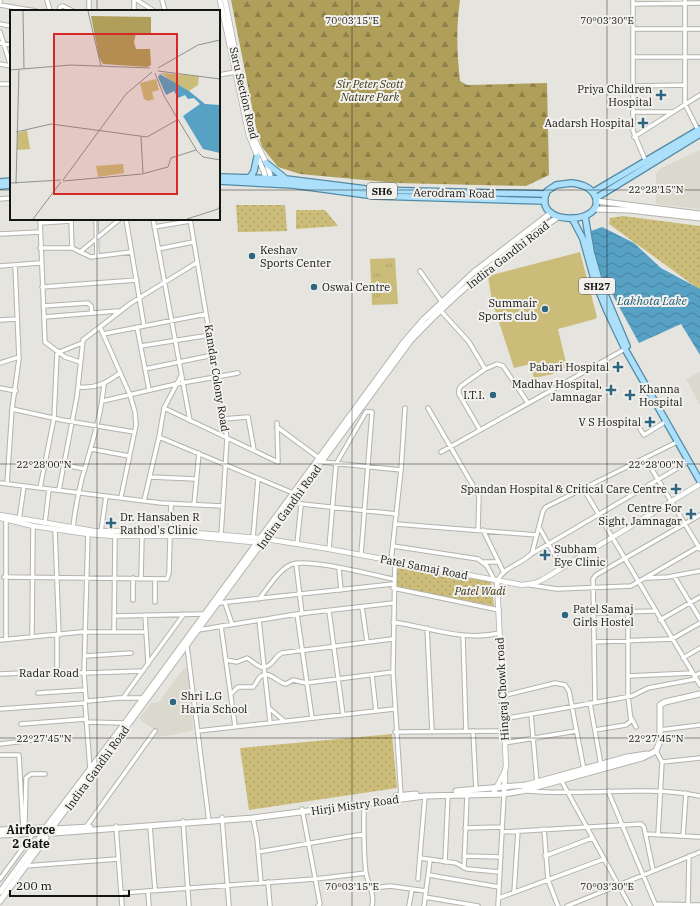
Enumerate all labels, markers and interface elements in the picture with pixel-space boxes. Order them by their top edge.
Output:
inset map [10,10,220,220]
text: 70°03'15"E [325,14,379,27]
text: 70°03'30"E [580,14,634,27]
street label: Saru Section Road [227,45,262,141]
park label: Sir Peter Scott Nature Park [335,77,405,104]
place label: Priya Children Hospital [577,82,652,109]
marker: Priya Children Hospital [655,89,667,101]
place label: Aadarsh Hospital [544,116,634,130]
marker: Aadarsh Hospital [637,117,649,129]
road number: SH6 [367,183,397,199]
text: 22°28'15"N [629,183,684,196]
street label: Aerodram Road [413,185,495,201]
street label: Indira Gandhi Road [464,218,552,292]
place label: Keshav Sports Center [260,243,331,270]
marker: Keshav Sports Center [247,251,257,261]
road number: SH27 [579,278,615,294]
place label: Oswal Centre [322,280,390,294]
marker: Oswal Centre [309,282,319,292]
water label: Lakhota Lake [616,293,688,308]
place label: Summair Sports club [478,296,537,323]
marker: Summair Sports club [540,304,550,314]
street label: Kamdar Colony Road [202,323,232,433]
place label: Pabari Hospital [529,360,609,374]
marker: Pabari Hospital [612,361,624,373]
place label: Madhav Hospital, Jamnagar [512,377,602,404]
place label: Khanna Hospital [639,382,683,409]
marker: Madhav Hospital, Jamnagar [605,384,617,396]
place label: I.T.I. [463,388,485,402]
marker: Khanna Hospital [624,389,636,401]
marker: I.T.I. [488,390,498,400]
place label: V S Hospital [578,415,641,429]
marker: V S Hospital [644,416,656,428]
text: 22°28'00"N [17,458,72,471]
text: 22°28'00"N [629,458,684,471]
street label: Indira Gandhi Road [254,462,325,552]
place label: Spandan Hospital & Critical Care Centre [461,482,667,496]
marker: Spandan Hospital & Critical Care Centre [670,483,682,495]
place label: Centre For Sight, Jamnagar [598,501,682,528]
marker: Centre For Sight, Jamnagar [685,508,697,520]
place label: Dr. Hansaben R Rathod's Clinic [120,510,200,537]
marker: Dr. Hansaben R Rathod's Clinic [105,517,117,529]
place label: Subham Eye Clinic [554,542,606,569]
marker: Subham Eye Clinic [539,549,551,561]
street label: Patel Samaj Road [379,552,469,582]
park label: Patel Wadi [453,584,506,598]
place label: Patel Samaj Girls Hostel [573,602,634,629]
marker: Patel Samaj Girls Hostel [560,610,570,620]
street label: Hingraj Chowk road [492,637,512,741]
street label: Radar Road [19,666,79,680]
place label: Shri L.G Haria School [181,689,247,716]
marker: Shri L.G Haria School [168,697,178,707]
street label: Indira Gandhi Road [62,723,133,813]
text: 22°27'45"N [17,732,72,745]
text: 22°27'45"N [629,732,684,745]
street label: Hirji Mistry Road [310,792,400,818]
district label: Airforce 2 Gate [7,822,56,851]
scale bar [10,872,129,898]
text: 200 m [16,878,52,893]
text: 70°03'15"E [325,880,379,893]
text: 70°03'30"E [580,880,634,893]

